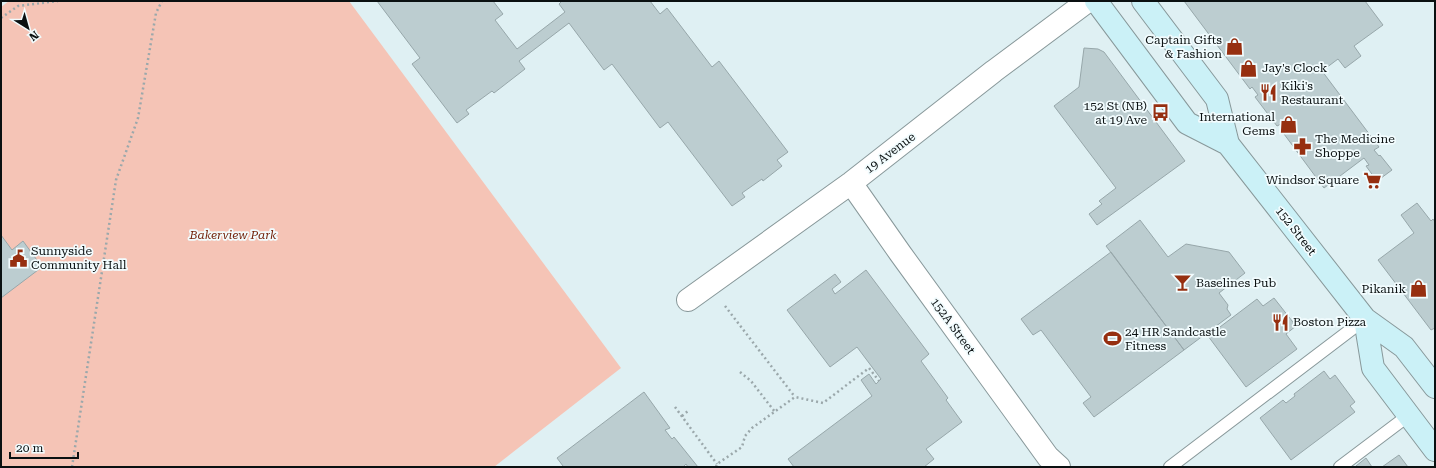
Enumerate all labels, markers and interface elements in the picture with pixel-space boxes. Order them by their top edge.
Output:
north arrow [8,8,48,48]
text: N [26,28,41,44]
place label: Captain Gifts & Fashion [1145,33,1222,61]
shop icon: Captain Gifts & Fashion [1225,37,1245,57]
shop icon: Jay's Clock [1239,58,1259,78]
place label: Jay's Clock [1262,61,1328,75]
place label: Kiki's Restaurant [1281,79,1344,107]
restaurant icon: Kiki's Restaurant [1258,83,1278,103]
place label: 152 St (NB) at 19 Ave [1084,99,1147,127]
bus stop icon: 152 St (NB) at 19 Ave [1150,103,1170,123]
place label: International Gems [1199,110,1275,138]
shop icon: International Gems [1278,114,1298,134]
street label: 19 Avenue [862,129,918,176]
place label: The Medicine Shoppe [1315,132,1395,160]
pharmacy icon: The Medicine Shoppe [1292,136,1312,156]
supermarket icon: Windsor Square [1362,170,1382,190]
place label: Windsor Square [1266,173,1359,187]
street label: 152 Street [1273,204,1320,258]
park label: Bakerview Park [188,228,277,242]
place label: Sunnyside Community Hall [31,244,127,272]
public building icon: Sunnyside Community Hall [8,248,28,268]
bar icon: Baselines Pub [1173,273,1193,293]
place label: Baselines Pub [1196,276,1277,290]
shop icon: Pikanik [1409,279,1429,299]
place label: Pikanik [1362,282,1406,296]
street label: 152A Street [928,295,978,357]
restaurant icon: Boston Pizza [1270,312,1290,332]
place label: Boston Pizza [1293,315,1367,329]
place label: 24 HR Sandcastle Fitness [1125,325,1226,353]
sports icon: 24 HR Sandcastle Fitness [1102,329,1122,349]
scale bar [10,434,78,460]
text: 20 m [16,441,43,455]

